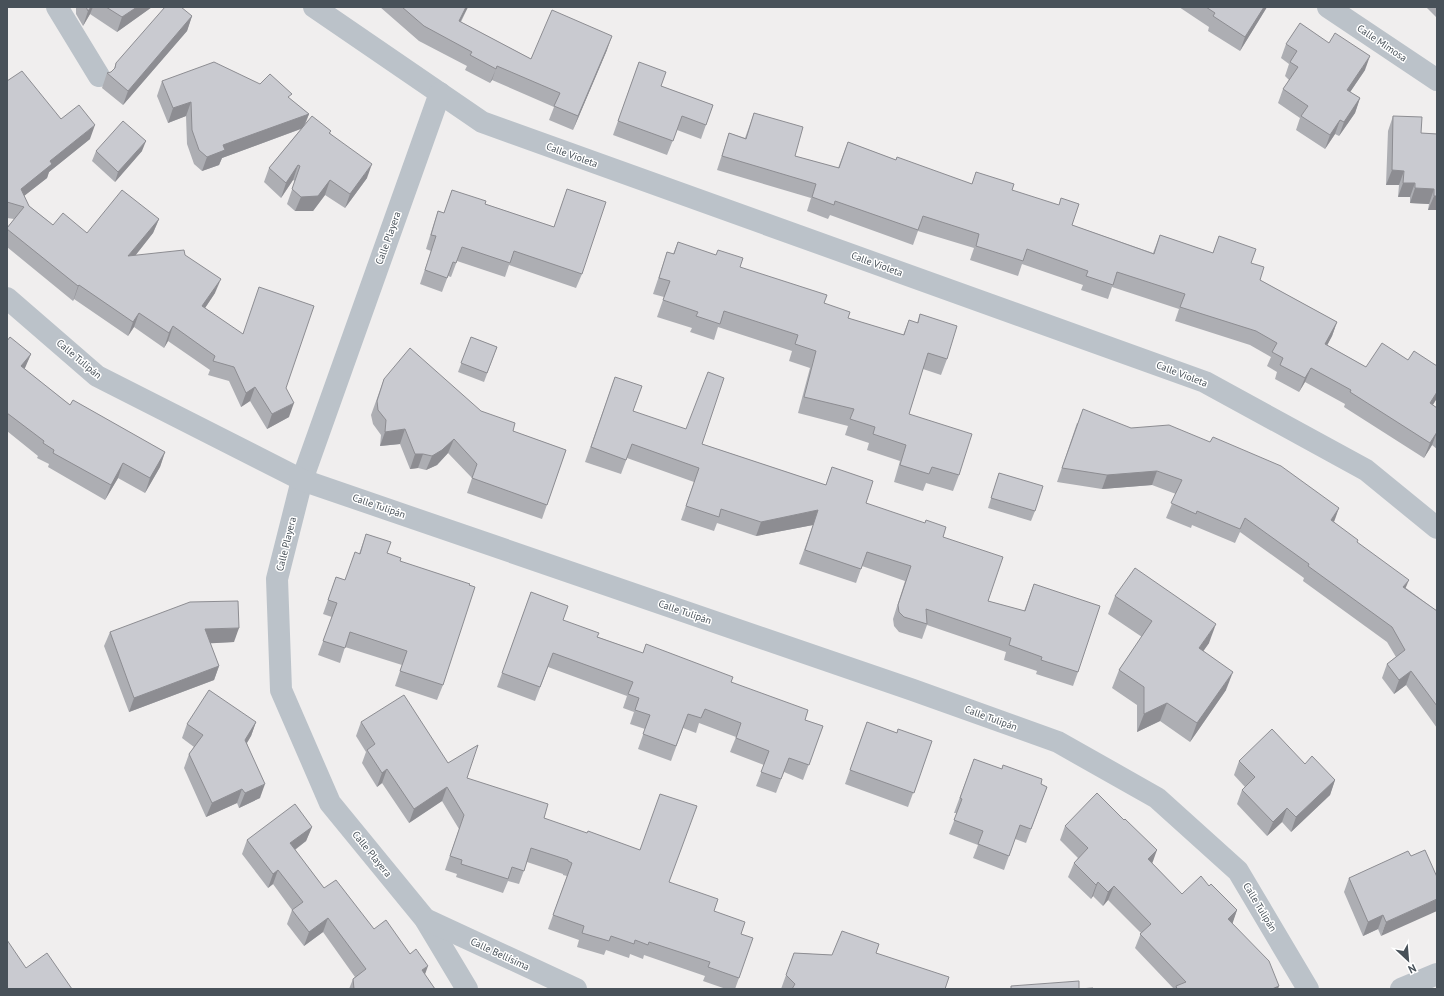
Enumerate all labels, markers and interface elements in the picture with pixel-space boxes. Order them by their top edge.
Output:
street label: Calle Mimosa [1355,22,1409,64]
street label: Calle Violeta [544,140,600,170]
street label: Calle Playera [372,210,404,266]
street label: Calle Violeta [849,249,905,279]
street label: Calle Tulipán [54,336,104,382]
street label: Calle Violeta [1155,358,1210,390]
street label: Calle Tulipán [351,491,407,521]
street label: Calle Playera [273,515,299,573]
street label: Calle Tulipán [657,597,713,627]
street label: Calle Tulipán [963,702,1019,734]
street label: Calle Playera [349,828,395,880]
street label: Calle Tulipán [1240,880,1280,934]
street label: Calle Bellísima [468,935,532,973]
north arrow [1388,940,1428,980]
text: N [1406,961,1419,977]

